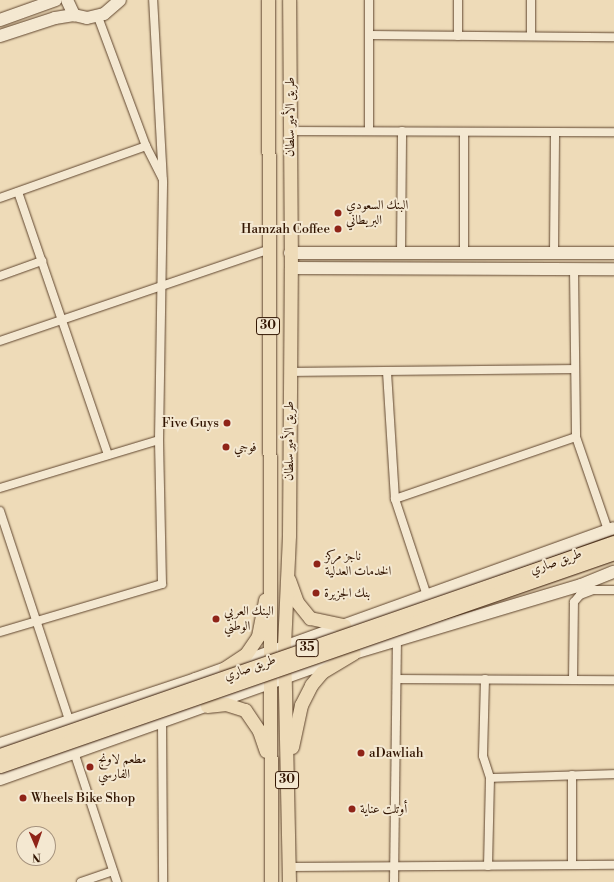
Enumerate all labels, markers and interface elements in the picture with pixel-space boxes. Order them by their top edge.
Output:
street label: طريق الأمير سلطان [282,77,298,157]
place label: البنك السعودي البريطاني [346,198,408,229]
marker: البنك السعودي البريطاني [333,208,343,218]
place label: Hamzah Coffee [241,221,330,237]
marker: Hamzah Coffee [333,224,343,234]
road number: 30 [256,316,280,336]
street label: طريق الأمير سلطان [281,401,297,481]
place label: Five Guys [162,415,219,431]
marker: Five Guys [222,418,232,428]
place label: فوجي [234,439,257,455]
marker: فوجي [221,442,231,452]
street label: طريق صاري [528,546,584,578]
place label: ناجز مركز الخدمات العدلية [325,549,391,580]
marker: ناجز مركز الخدمات العدلية [312,559,322,569]
place label: بنك الجزيرة [324,585,370,601]
marker: بنك الجزيرة [311,588,321,598]
place label: البنك العربي الوطني [224,604,274,635]
marker: البنك العربي الوطني [211,614,221,624]
road number: 35 [295,638,319,658]
street label: طريق صاري [222,652,278,684]
place label: aDawliah [369,745,424,761]
marker: aDawliah [356,748,366,758]
place label: مطعم لاونج الفارسي [98,752,146,783]
marker: مطعم لاونج الفارسي [85,762,95,772]
road number: 30 [275,770,299,790]
place label: Wheels Bike Shop [31,790,135,806]
marker: Wheels Bike Shop [18,793,28,803]
place label: أوتلت عناية [360,801,407,817]
marker: أوتلت عناية [347,804,357,814]
north arrow [16,826,56,866]
text: N [32,850,41,864]

